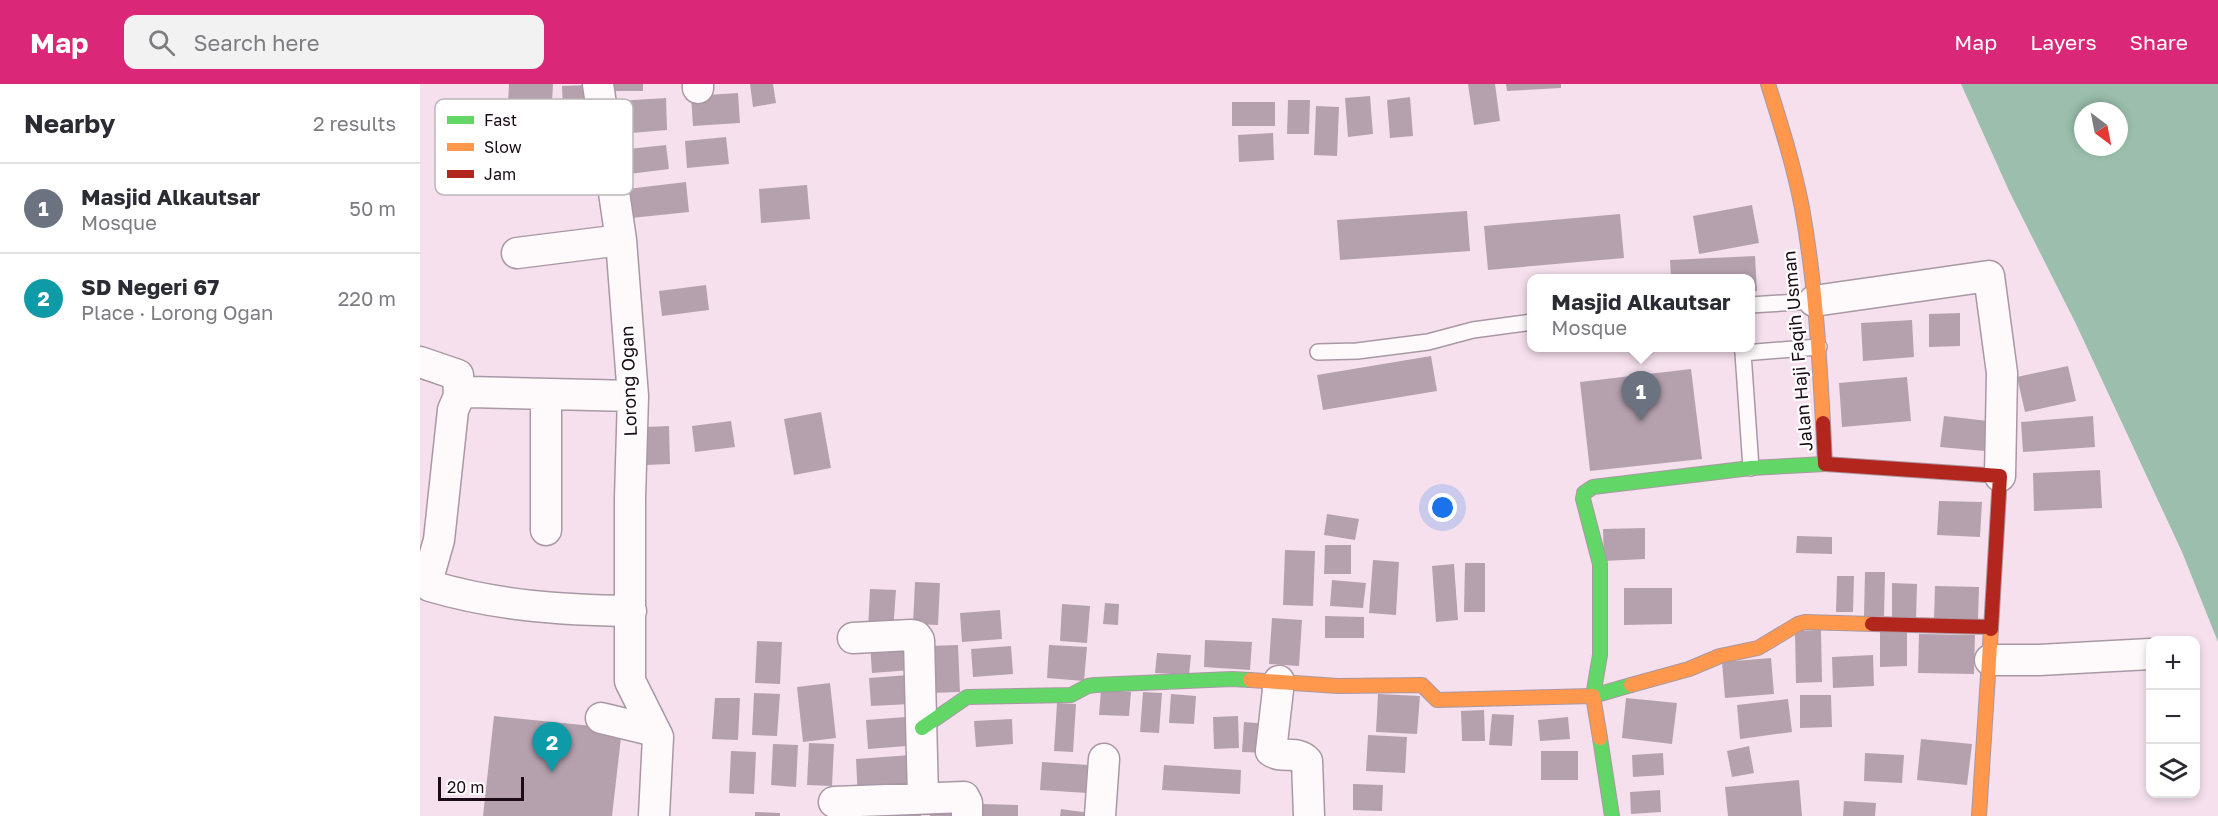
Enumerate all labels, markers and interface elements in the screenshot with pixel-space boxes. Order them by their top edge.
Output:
search box [124,15,544,69]
text: Map [30,26,88,59]
icon: search [145,26,178,59]
text: Search here [193,29,319,56]
text: Map [1954,29,1997,55]
text: Layers [2030,29,2097,55]
text: Share [2130,29,2188,55]
legend [435,99,633,195]
north arrow [2074,102,2128,156]
text: Nearby [24,108,115,139]
text: Fast [484,110,517,130]
text: 2 results [313,111,396,135]
text: Slow [484,137,522,157]
text: Jam [484,164,516,184]
text: Masjid Alkautsar [81,183,260,210]
text: 1 [38,196,49,220]
text: 50 m [349,196,396,220]
text: Mosque [81,210,157,234]
street label: Jalan Haji Faqih Usman [1777,250,1817,452]
text: SD Negeri 67 [81,273,219,300]
popup [1527,274,1755,352]
text: 2 [37,286,50,310]
text: 220 m [338,286,396,310]
text: Masjid Alkautsar [1551,288,1731,315]
text: Place · Lorong Ogan [81,300,273,324]
text: Mosque [1551,315,1627,339]
street label: Lorong Ogan [615,325,641,437]
pin: 1 [1622,372,1660,421]
your location [1428,493,1457,522]
map controls [2146,636,2200,798]
button: + [2146,636,2200,690]
button: − [2146,690,2200,744]
pin: 2 [532,722,572,772]
button: layers [2146,744,2200,798]
scale bar [438,774,524,802]
text: 20 m [447,777,484,797]

